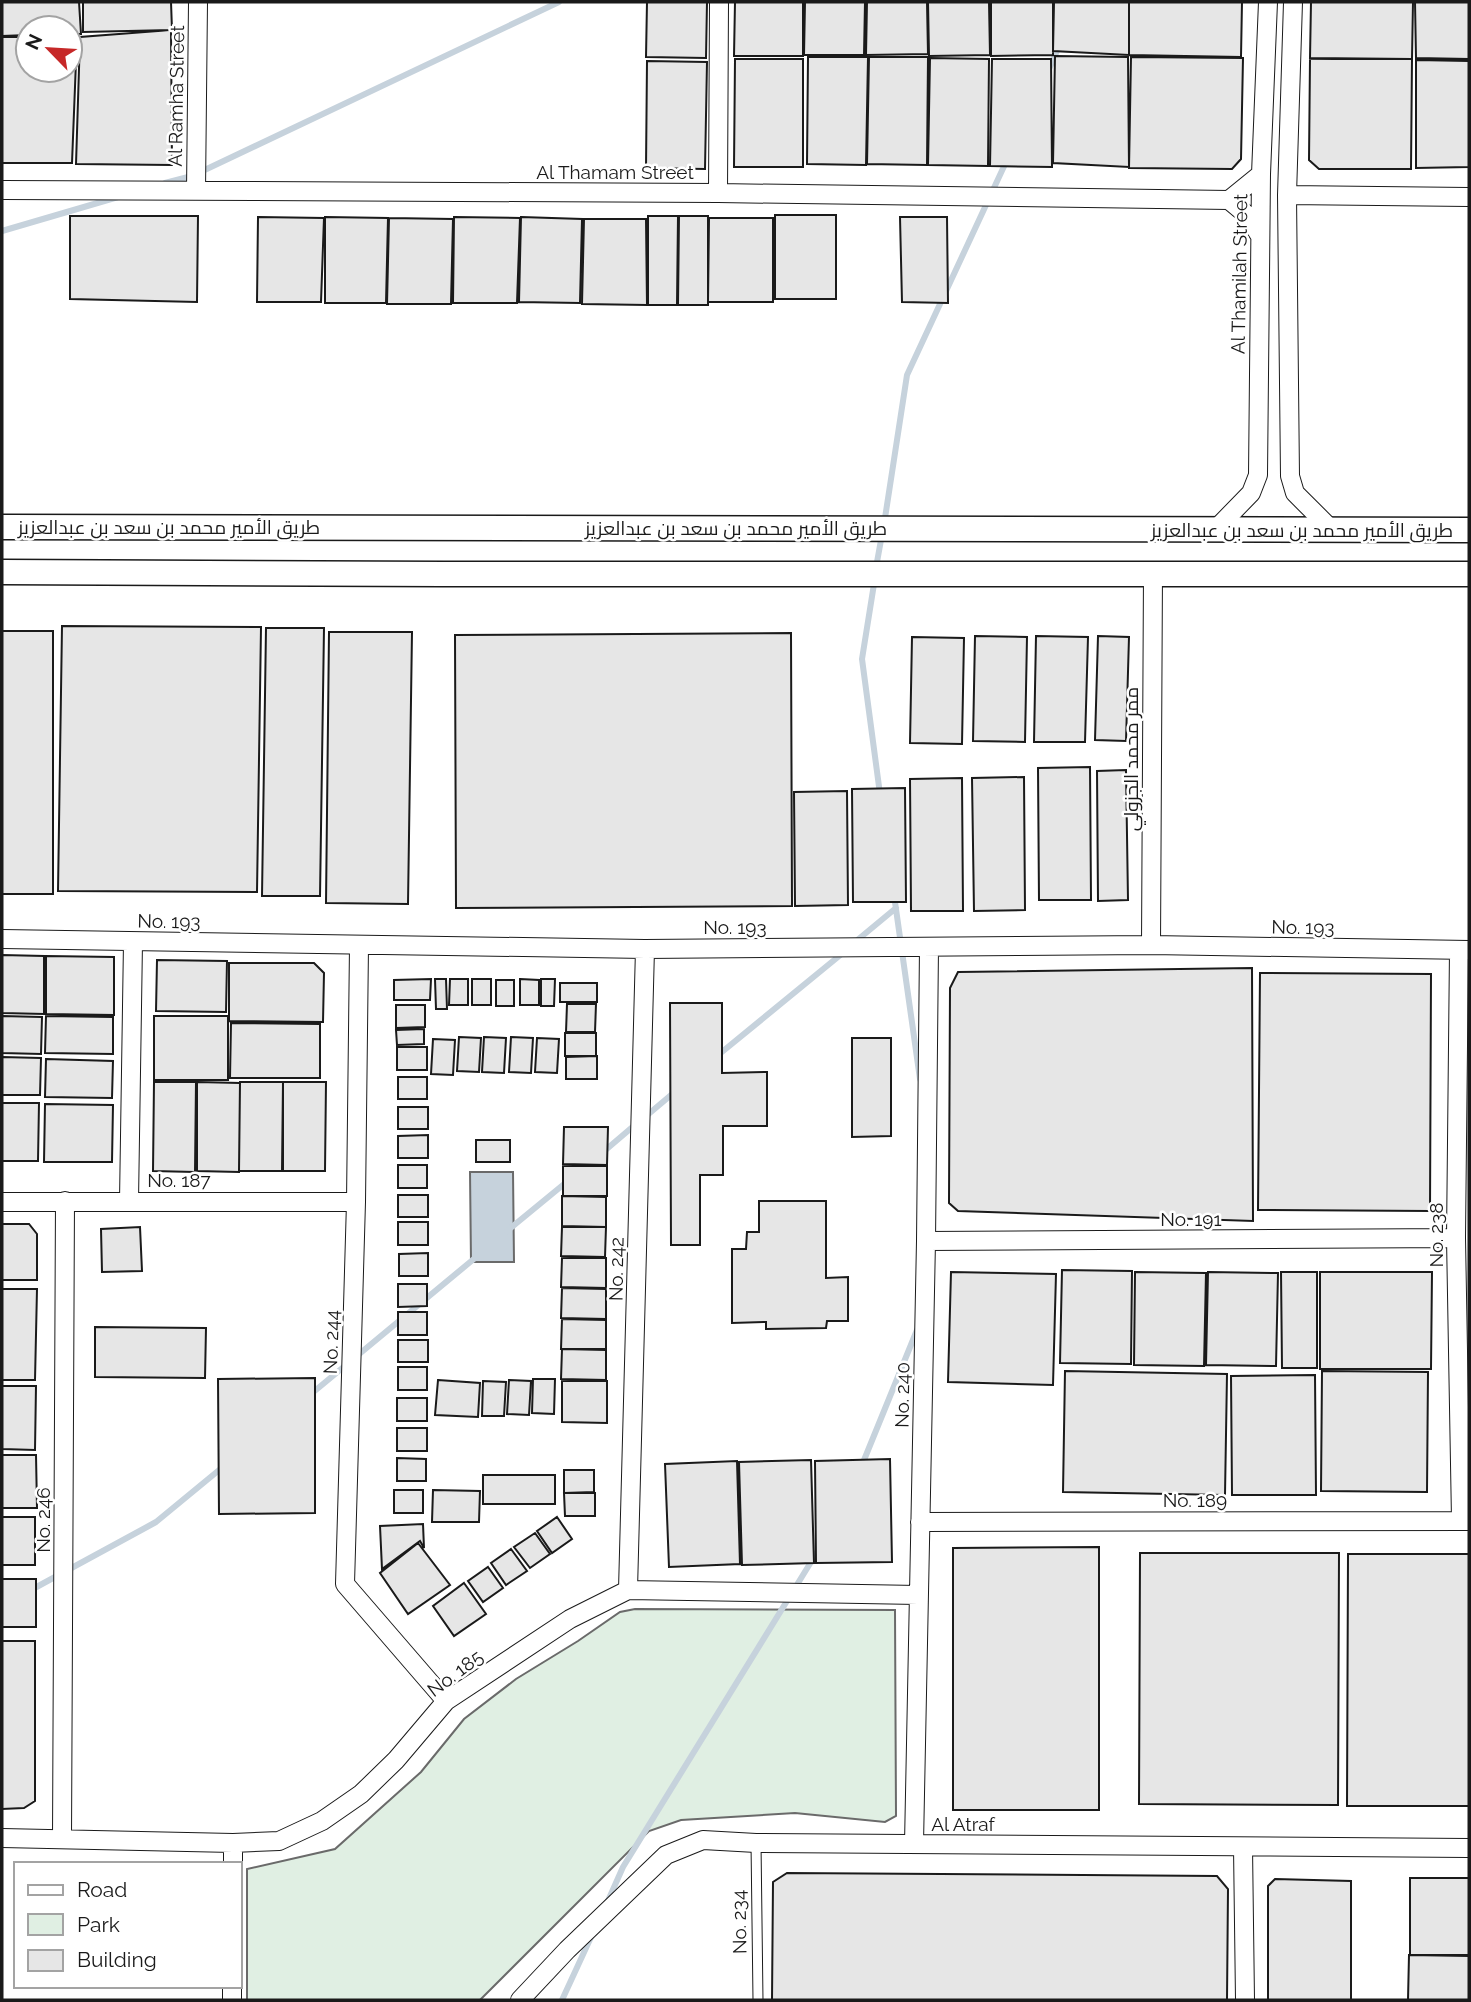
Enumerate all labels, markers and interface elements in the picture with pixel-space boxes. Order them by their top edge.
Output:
north arrow [14,14,84,84]
street label: Al Ramha Street [164,25,188,167]
text: N [21,31,47,53]
street label: Al Thamam Street [536,161,694,183]
street label: Al Thamilah Street [1227,193,1251,354]
street label: طريق الأمير محمد بن سعد بن عبدالعزيز [17,516,320,540]
street label: طريق الأمير محمد بن سعد بن عبدالعزيز [584,517,887,541]
street label: طريق الأمير محمد بن سعد بن عبدالعزيز [1150,519,1453,543]
street label: ممر محمد الجزولي [1120,687,1146,831]
street label: No. 193 [137,909,201,933]
street label: No. 193 [1271,915,1335,939]
street label: No. 193 [703,916,767,938]
street label: No. 187 [147,1169,211,1191]
street label: No. 238 [1425,1202,1447,1268]
street label: No. 191 [1160,1208,1222,1230]
street label: No. 242 [604,1237,628,1301]
street label: No. 244 [319,1309,343,1375]
street label: No. 240 [890,1362,914,1428]
street label: No. 246 [32,1487,54,1553]
street label: No. 189 [1163,1489,1227,1511]
street label: No. 185 [423,1645,487,1701]
street label: Al Atraf [931,1813,996,1835]
legend [14,1862,242,1988]
text: Road [77,1877,127,1902]
street label: No. 234 [727,1890,751,1954]
text: Park [77,1912,120,1937]
text: Building [77,1947,157,1972]

